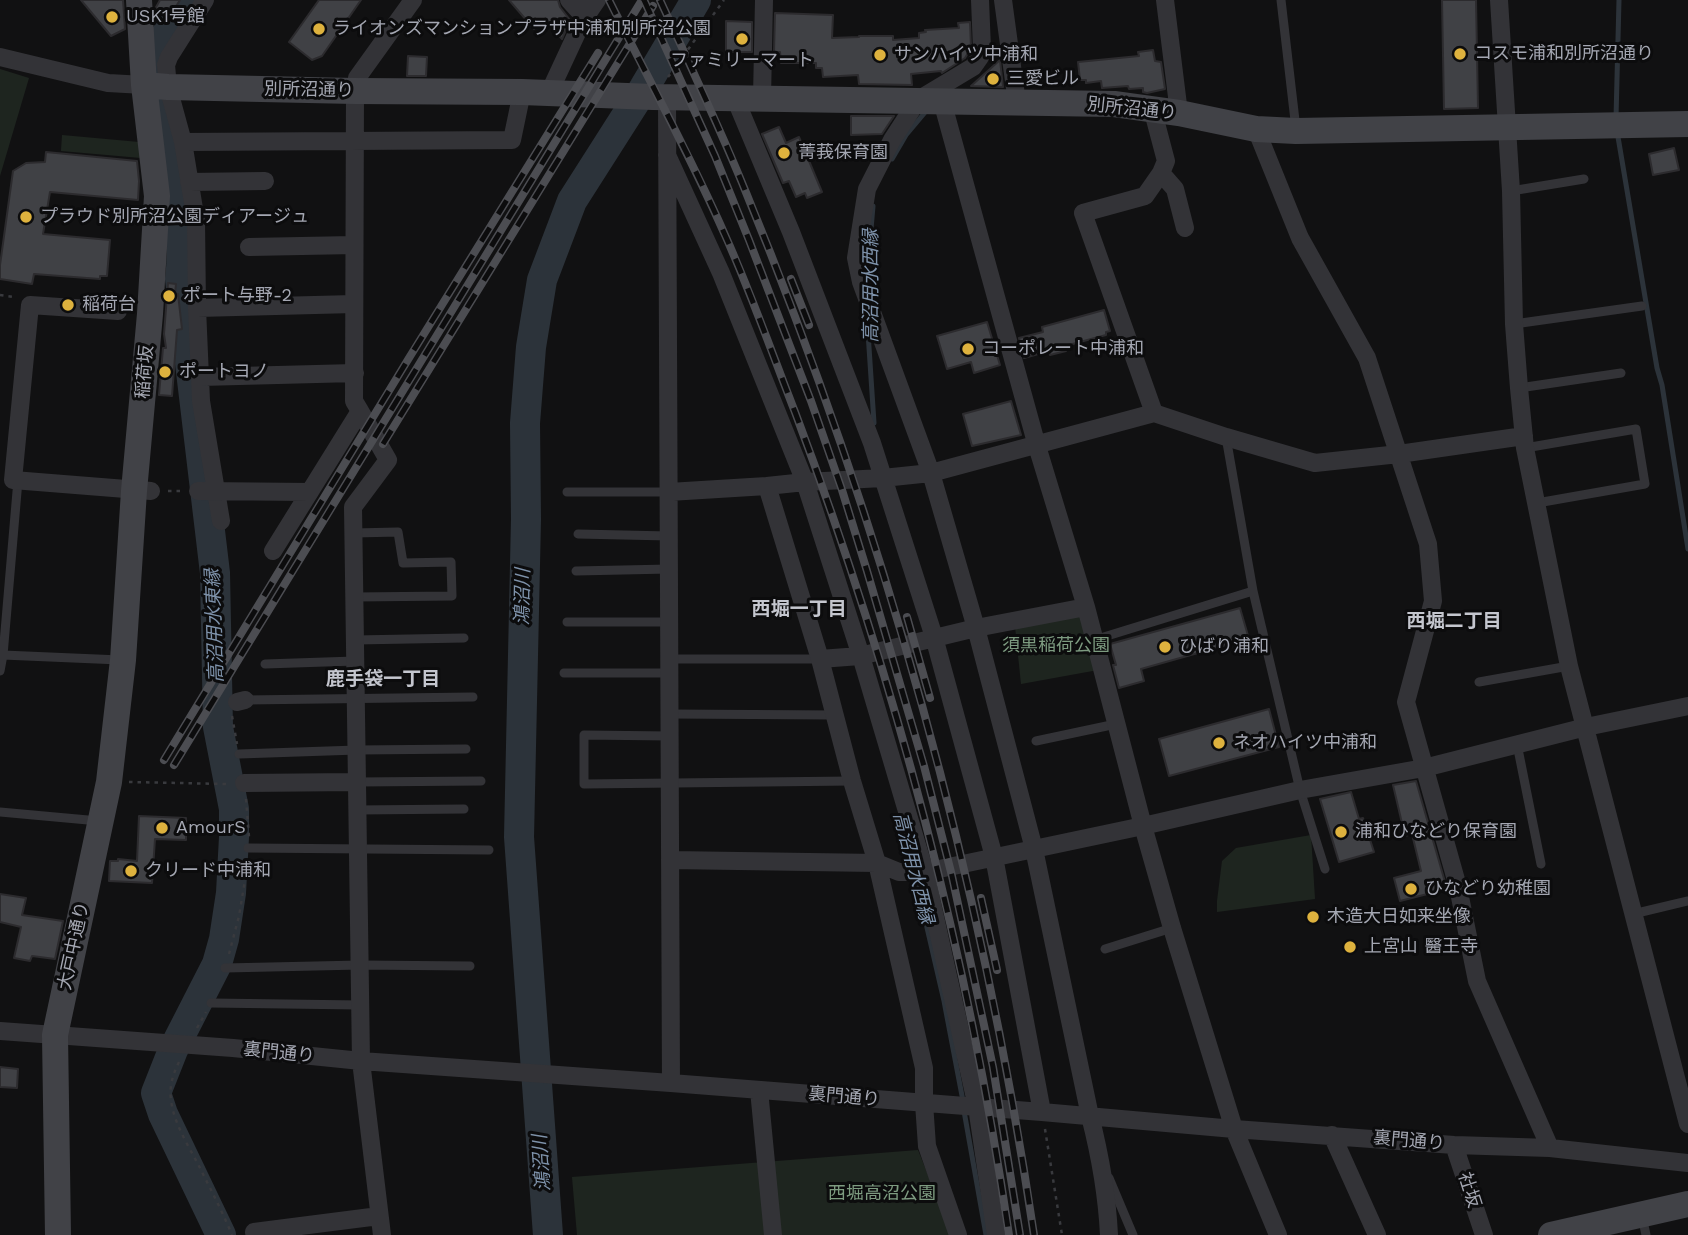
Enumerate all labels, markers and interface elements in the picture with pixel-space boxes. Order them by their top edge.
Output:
place label: USK1号館 [126,6,205,28]
marker: USK1号館 [104,9,120,25]
place label: ライオンズマンションプラザ中浦和別所沼公園 [333,18,711,40]
marker: ライオンズマンションプラザ中浦和別所沼公園 [311,21,327,37]
marker: ファミリーマート [734,31,750,47]
place label: コスモ浦和別所沼通り [1474,43,1654,65]
place label: サンハイツ中浦和 [894,44,1038,66]
marker: コスモ浦和別所沼通り [1452,46,1468,62]
marker: サンハイツ中浦和 [872,47,888,63]
place label: ファミリーマート [670,50,814,72]
place label: 三愛ビル [1007,68,1079,90]
marker: 三愛ビル [985,71,1001,87]
street label: 別所沼通り [264,78,354,102]
street label: 別所沼通り [1086,94,1178,124]
place label: 菁莪保育園 [798,142,888,164]
marker: 菁莪保育園 [776,145,792,161]
place label: プラウド別所沼公園ディアージュ [40,206,309,228]
marker: プラウド別所沼公園ディアージュ [18,209,34,225]
water label: 高沼用水西縁 [860,229,882,343]
place label: ポート与野-2 [183,285,292,307]
marker: ポート与野-2 [161,288,177,304]
place label: 稲荷台 [82,294,136,316]
marker: 稲荷台 [60,297,76,313]
place label: コーポレート中浦和 [982,338,1144,360]
marker: コーポレート中浦和 [960,341,976,357]
street label: 稲荷坂 [132,344,158,400]
place label: ポートヨノ [179,361,269,383]
marker: ポートヨノ [157,364,173,380]
water label: 鴻沼川 [511,568,535,626]
water label: 高沼用水東縁 [202,569,228,683]
district label: 西堀一丁目 [752,598,846,620]
district label: 西堀二丁目 [1407,610,1501,632]
park label: 須黒稲荷公園 [1002,635,1110,657]
place label: ひばり浦和 [1179,636,1269,658]
marker: ひばり浦和 [1157,639,1173,655]
district label: 鹿手袋一丁目 [326,668,440,690]
place label: ネオハイツ中浦和 [1233,732,1377,754]
marker: ネオハイツ中浦和 [1211,735,1227,751]
water label: 高沼用水西縁 [888,810,938,926]
place label: AmourS [176,817,246,839]
marker: AmourS [154,820,170,836]
place label: 浦和ひなどり保育園 [1355,821,1517,843]
marker: 浦和ひなどり保育園 [1333,824,1349,840]
place label: クリード中浦和 [145,860,271,882]
marker: クリード中浦和 [123,863,139,879]
place label: ひなどり幼稚園 [1425,878,1551,900]
marker: ひなどり幼稚園 [1403,881,1419,897]
street label: 大戸中通り [54,900,94,992]
place label: 木造大日如来坐像 [1327,906,1471,928]
marker: 木造大日如来坐像 [1305,909,1321,925]
place label: 上宮山 醫王寺 [1364,936,1478,958]
marker: 上宮山 醫王寺 [1342,939,1358,955]
street label: 裏門通り [242,1038,316,1068]
street label: 裏門通り [807,1083,881,1111]
street label: 裏門通り [1372,1127,1446,1155]
water label: 鴻沼川 [529,1134,555,1192]
street label: 社坂 [1453,1170,1485,1210]
park label: 西堀高沼公園 [828,1183,936,1205]

